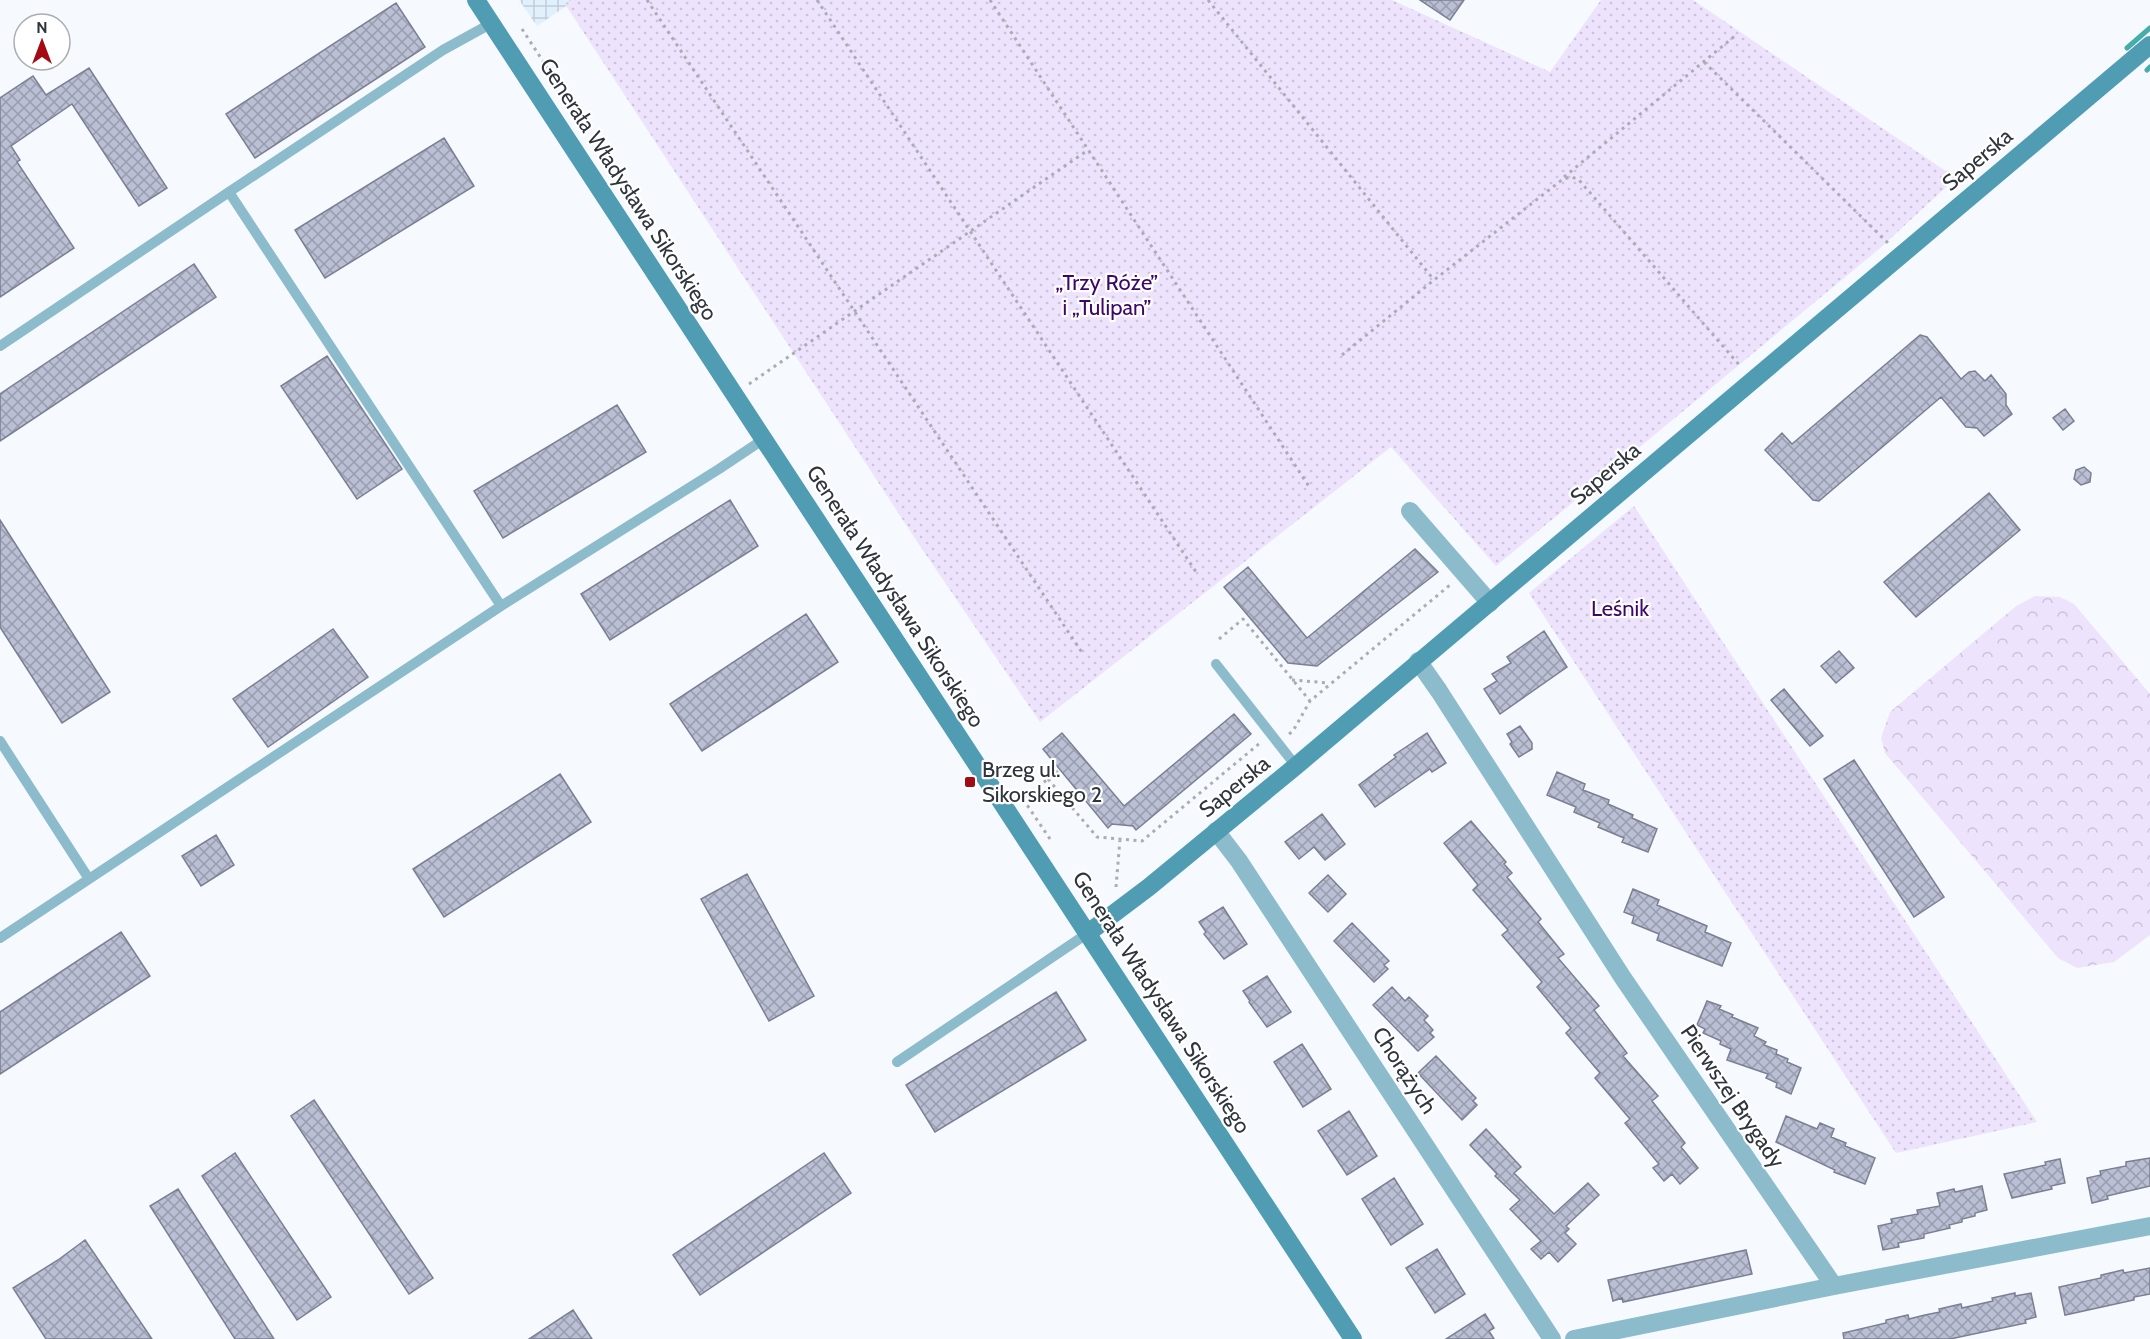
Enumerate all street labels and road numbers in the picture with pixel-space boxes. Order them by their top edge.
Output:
street label: Generała Władysława Sikorskiego [534,53,724,325]
street label: Saperska [1937,122,2018,196]
street label: Saperska [1565,436,1646,510]
street label: Generała Władysława Sikorskiego [801,460,991,732]
street label: Saperska [1193,749,1276,823]
street label: Generała Władysława Sikorskiego [1067,866,1257,1138]
street label: Pierwszej Brygady [1675,1019,1791,1173]
street label: Chorążych [1366,1022,1443,1119]

